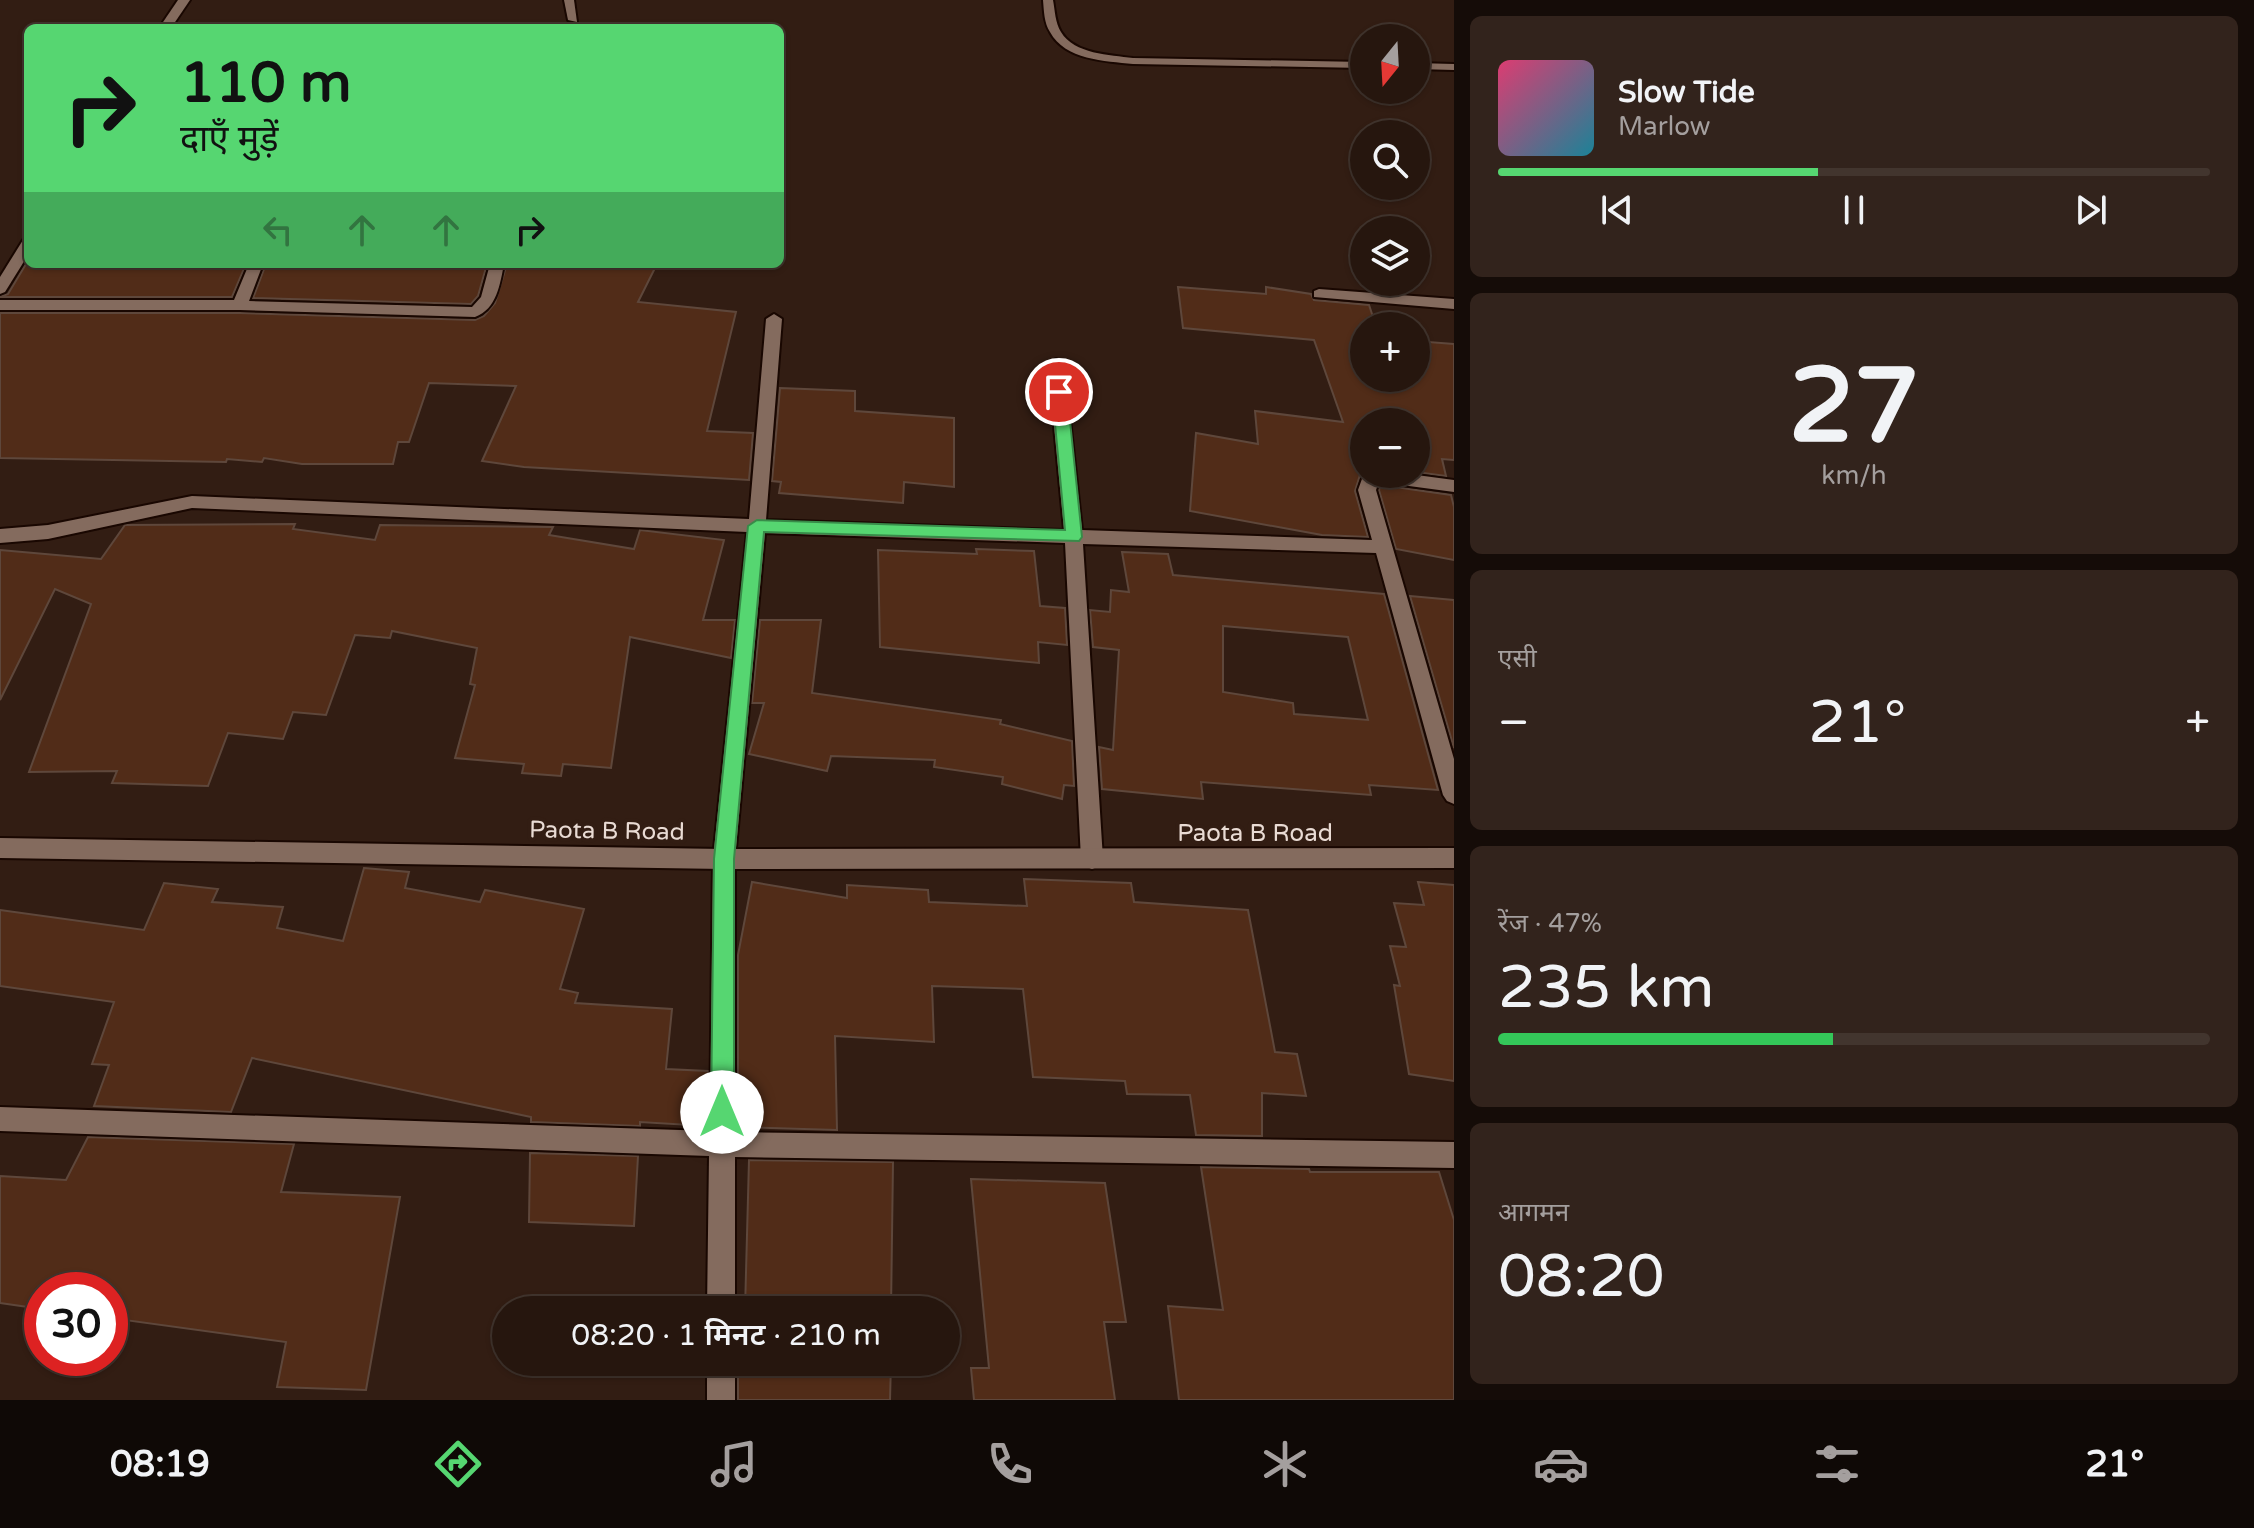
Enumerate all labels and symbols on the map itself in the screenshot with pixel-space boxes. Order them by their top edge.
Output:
north arrow [1350,24,1430,104]
pin [1025,358,1093,426]
street label: Paota B Road [529,815,685,847]
street label: Paota B Road [1177,819,1333,848]
position arrow [680,1070,764,1154]
speed limit sign: 30 [24,1272,128,1376]

